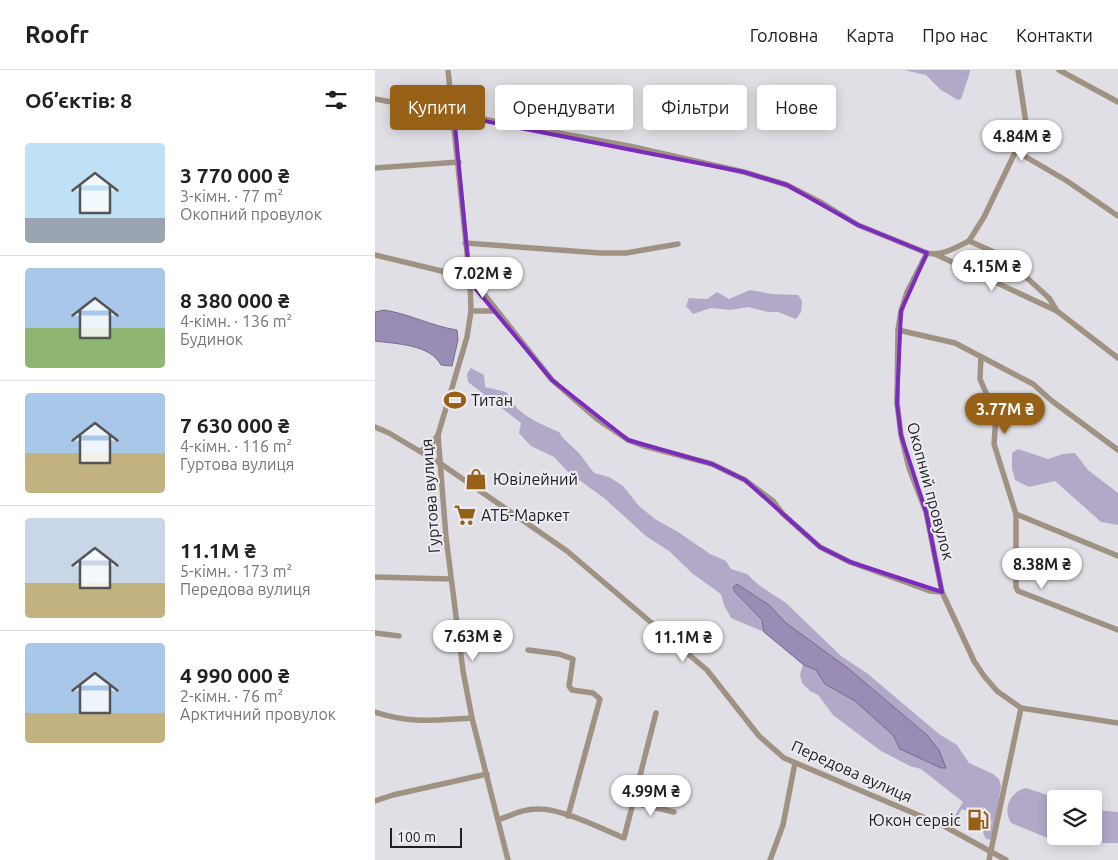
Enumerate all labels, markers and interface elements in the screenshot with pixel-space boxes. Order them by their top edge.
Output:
text: Roofr [25,21,89,48]
text: Головна [750,25,818,45]
text: Карта [846,25,894,45]
text: Про нас [922,25,988,45]
text: Контакти [1016,25,1093,45]
chip: Купити [390,85,485,130]
chip: Орендувати [495,85,633,130]
chip: Фільтри [643,85,747,130]
chip: Нове [757,85,836,130]
icon: filters [322,86,350,114]
text: Об’єктів: 8 [25,88,132,112]
pin: 4.84M ₴ [976,119,1068,162]
text: 4.84M ₴ [993,127,1051,145]
icon: home [65,163,125,223]
text: 3 770 000 ₴ [180,163,290,187]
text: 3-кімн. · 77 m² [180,187,283,205]
text: Окопний провулок [180,205,322,223]
pin: 4.15M ₴ [946,250,1038,292]
pin: 7.02M ₴ [437,256,529,299]
text: 4.15M ₴ [963,257,1021,275]
text: 7.02M ₴ [454,264,512,282]
icon: home [65,288,125,348]
text: 8 380 000 ₴ [180,288,290,312]
text: 4-кімн. · 136 m² [180,312,292,330]
text: Будинок [180,330,243,348]
sports icon: Титан [442,387,468,413]
place label: Титан [471,391,513,409]
pin: 3.77M ₴ [959,392,1051,435]
text: 3.77M ₴ [976,400,1034,418]
icon: home [65,413,125,473]
text: 7 630 000 ₴ [180,413,290,437]
street label: Окопний провулок [904,420,958,562]
text: 4-кімн. · 116 m² [180,437,292,455]
street label: Гуртова вулиця [417,438,443,554]
text: Гуртова вулиця [180,455,294,473]
shop icon: Ювілейний [463,466,489,492]
place label: Ювілейний [493,470,578,488]
supermarket icon: АТБ-Маркет [452,502,478,528]
place label: АТБ-Маркет [481,506,570,524]
icon: home [65,538,125,598]
text: 11.1M ₴ [180,538,256,562]
pin: 8.38M ₴ [996,548,1088,590]
text: 8.38M ₴ [1013,555,1071,573]
text: 5-кімн. · 173 m² [180,562,292,580]
text: Передова вулиця [180,580,311,598]
pin: 7.63M ₴ [427,620,519,662]
pin: 11.1M ₴ [637,620,729,663]
text: 7.63M ₴ [444,627,502,645]
text: 11.1M ₴ [654,628,712,646]
icon: home [65,663,125,723]
text: 4 990 000 ₴ [180,663,290,687]
text: 2-кімн. · 76 m² [180,687,283,705]
text: Арктичний провулок [180,705,336,723]
street label: Передова вулиця [789,736,915,806]
pin: 4.99M ₴ [605,774,697,817]
text: 4.99M ₴ [622,782,680,800]
map controls [1047,790,1102,845]
button: layers [1047,790,1102,845]
fuel station icon: Юкон сервіс [965,807,991,833]
place label: Юкон сервіс [869,811,962,829]
scale bar [390,825,463,848]
text: 100 m [397,829,436,845]

